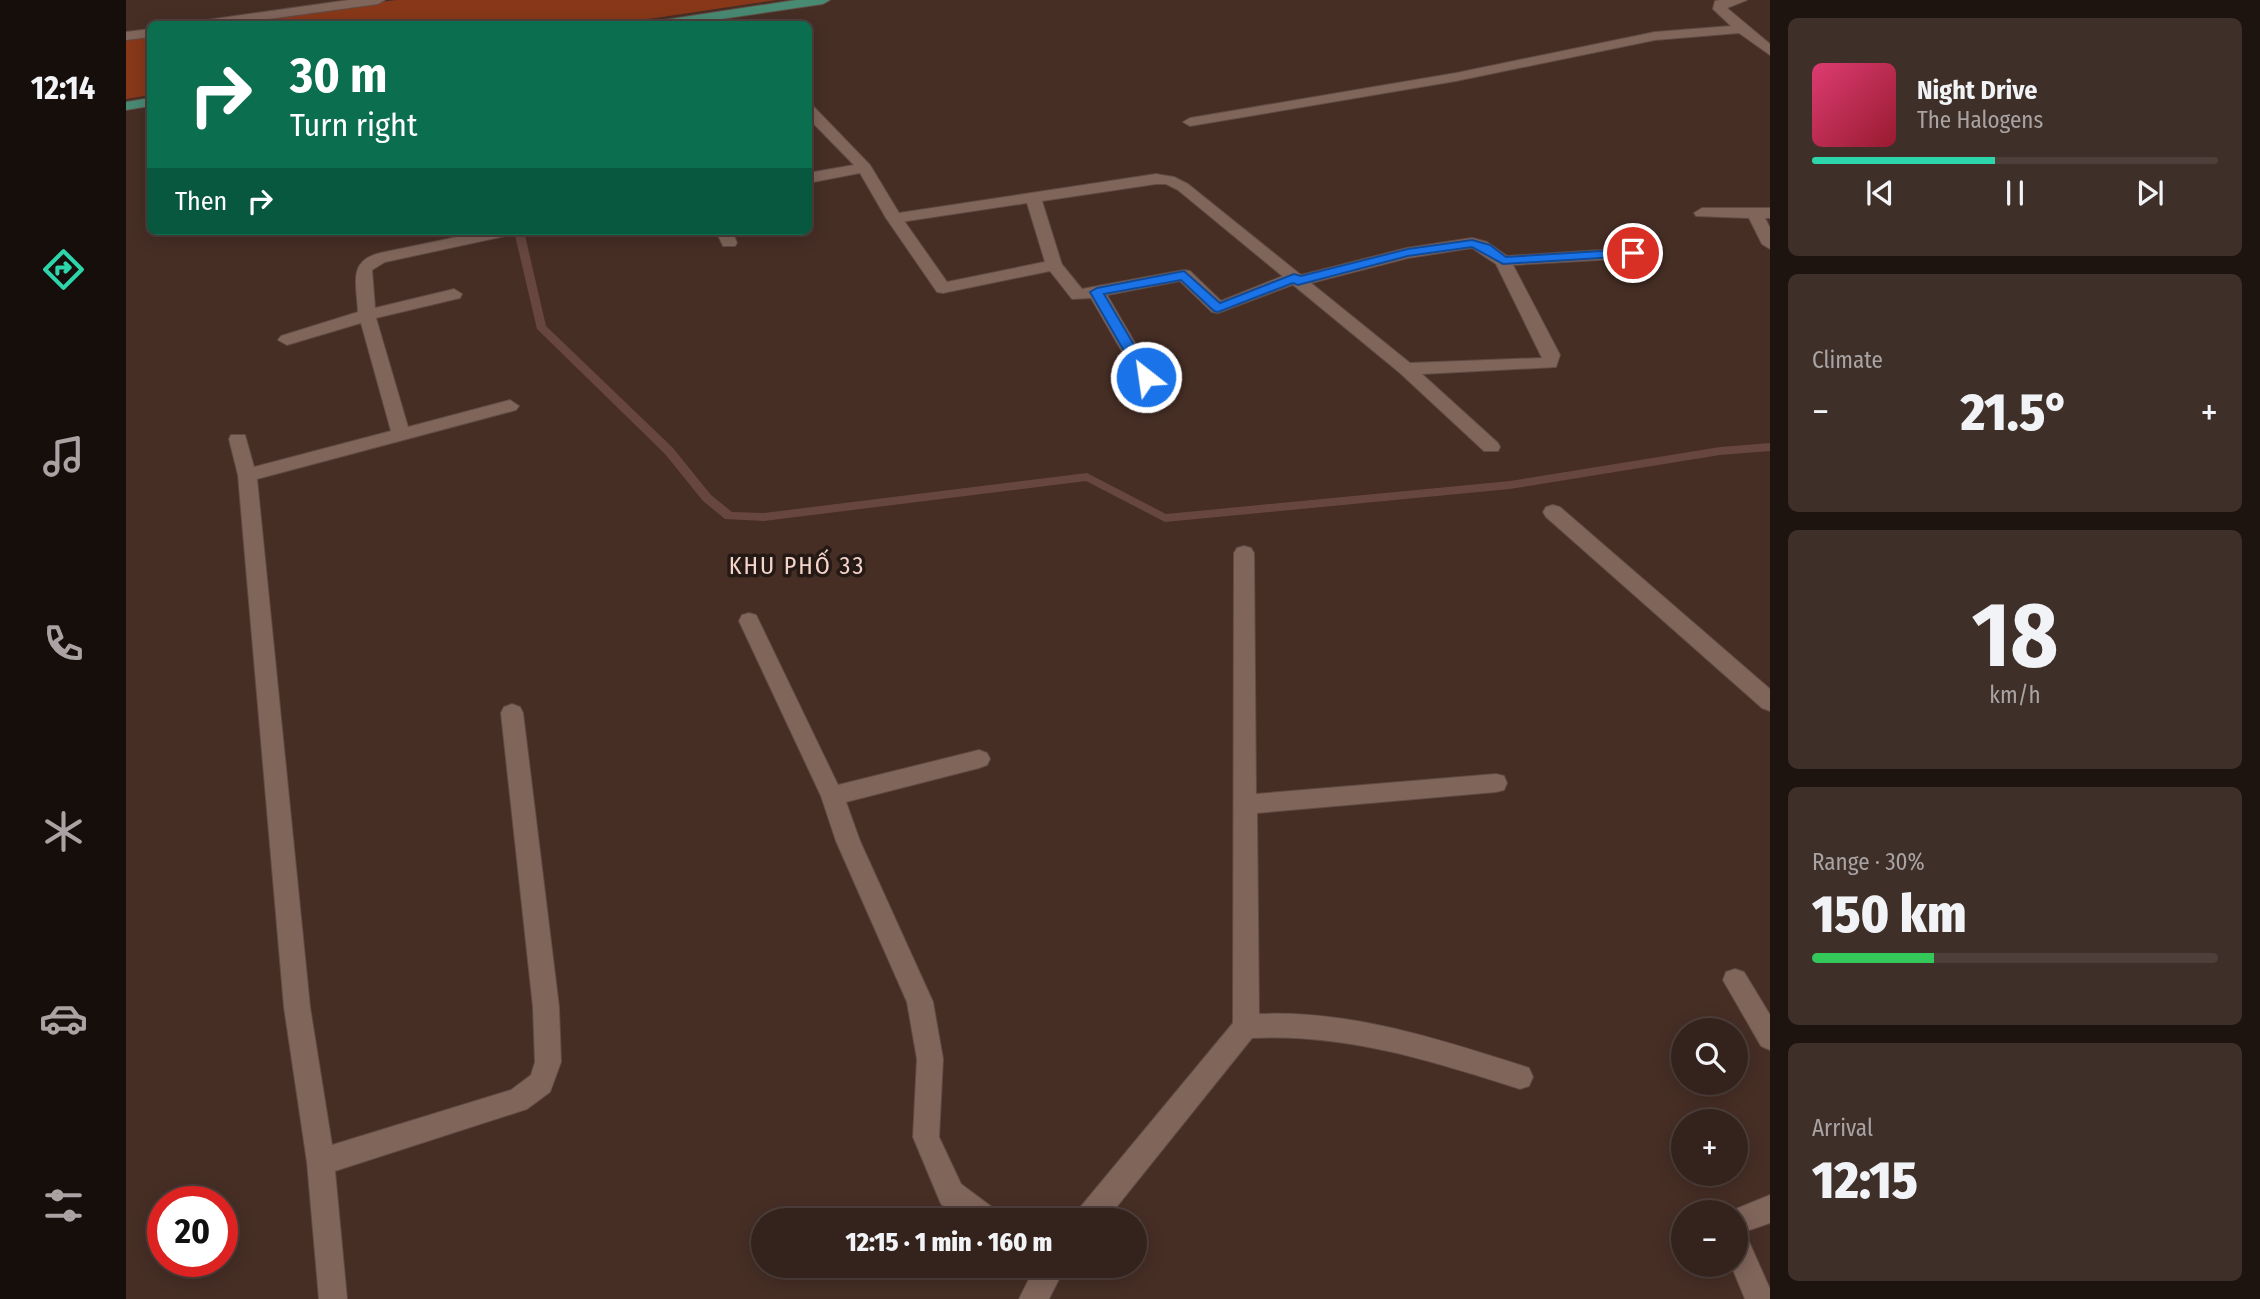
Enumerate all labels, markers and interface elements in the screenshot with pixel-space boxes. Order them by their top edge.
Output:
text: 30 m [290,46,388,105]
icon: right [175,49,266,140]
text: 12:14 [31,69,95,107]
text: Night Drive [1917,75,2037,106]
text: Turn right [290,106,417,144]
text: The Halogens [1917,106,2043,134]
icon: previous [1861,174,1899,212]
icon: pause [1996,174,2034,212]
icon: next [2131,174,2169,212]
icon: right [241,182,279,220]
text: Then [175,186,227,217]
pin [1603,223,1663,283]
icon: arrive [1614,234,1652,272]
icon: directions [39,245,88,294]
position arrow [1109,340,1183,414]
text: Climate [1812,346,1883,374]
text: 21.5° [1961,381,2069,444]
text: − [1812,389,1829,435]
text: + [2201,389,2218,435]
icon: music [39,432,88,481]
district label: KHU PHỐ 33 [729,548,865,580]
text: 18 [1972,581,2058,690]
icon: phone [39,619,88,668]
text: km/h [1989,681,2041,709]
icon: climate [39,807,88,856]
text: Range · 30% [1812,848,1925,876]
text: 150 km [1812,883,1967,946]
icon: car [39,994,88,1043]
map controls [1671,1018,1748,1277]
button: search [1671,1018,1748,1095]
button: + [1671,1109,1748,1186]
text: Arrival [1812,1114,1873,1142]
text: 12:15 [1812,1149,1918,1212]
icon: filters [39,1181,88,1230]
speed limit sign: 20 [147,1186,238,1277]
button: − [1671,1200,1748,1277]
text: 12:15 · 1 min · 160 m [846,1227,1052,1258]

